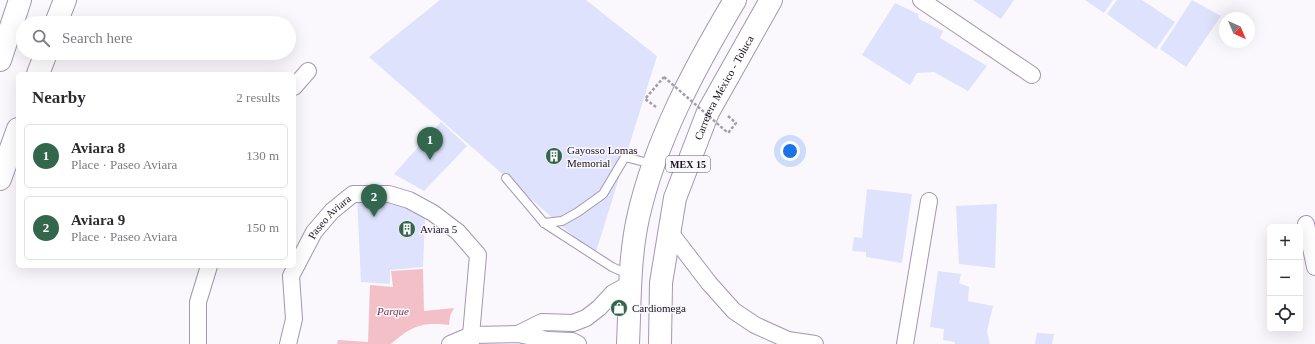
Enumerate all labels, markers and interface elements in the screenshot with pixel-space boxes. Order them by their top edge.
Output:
north arrow [1219,12,1255,48]
search box [16,16,296,60]
icon: search [30,27,52,49]
text: Search here [62,30,132,46]
street label: Carretera México - Toluca [692,33,756,142]
text: Nearby [32,88,86,107]
text: 2 results [236,90,280,105]
pin: 1 [417,127,443,160]
text: Aviara 8 [71,140,125,156]
your location [780,141,800,161]
place label: Gayosso Lomas Memorial [567,144,638,169]
building icon: Gayosso Lomas Memorial [544,146,564,166]
text: 1 [43,148,49,163]
text: 130 m [246,148,279,163]
road number: MEX 15 [666,156,710,172]
text: Place · Paseo Aviara [71,157,177,172]
pin: 2 [361,184,387,217]
street label: Paseo Aviara [305,192,353,241]
text: Aviara 9 [71,212,125,228]
building icon: Aviara 5 [397,219,417,239]
text: 2 [43,220,49,235]
text: 150 m [246,220,279,235]
place label: Aviara 5 [420,223,458,235]
map controls [1267,224,1303,332]
button: + [1267,224,1303,260]
text: Place · Paseo Aviara [71,229,177,244]
button: − [1267,260,1303,296]
button: locate [1267,296,1303,332]
shop icon: Cardiomega [609,298,629,318]
place label: Cardiomega [632,302,686,314]
park label: Parque [376,305,409,317]

